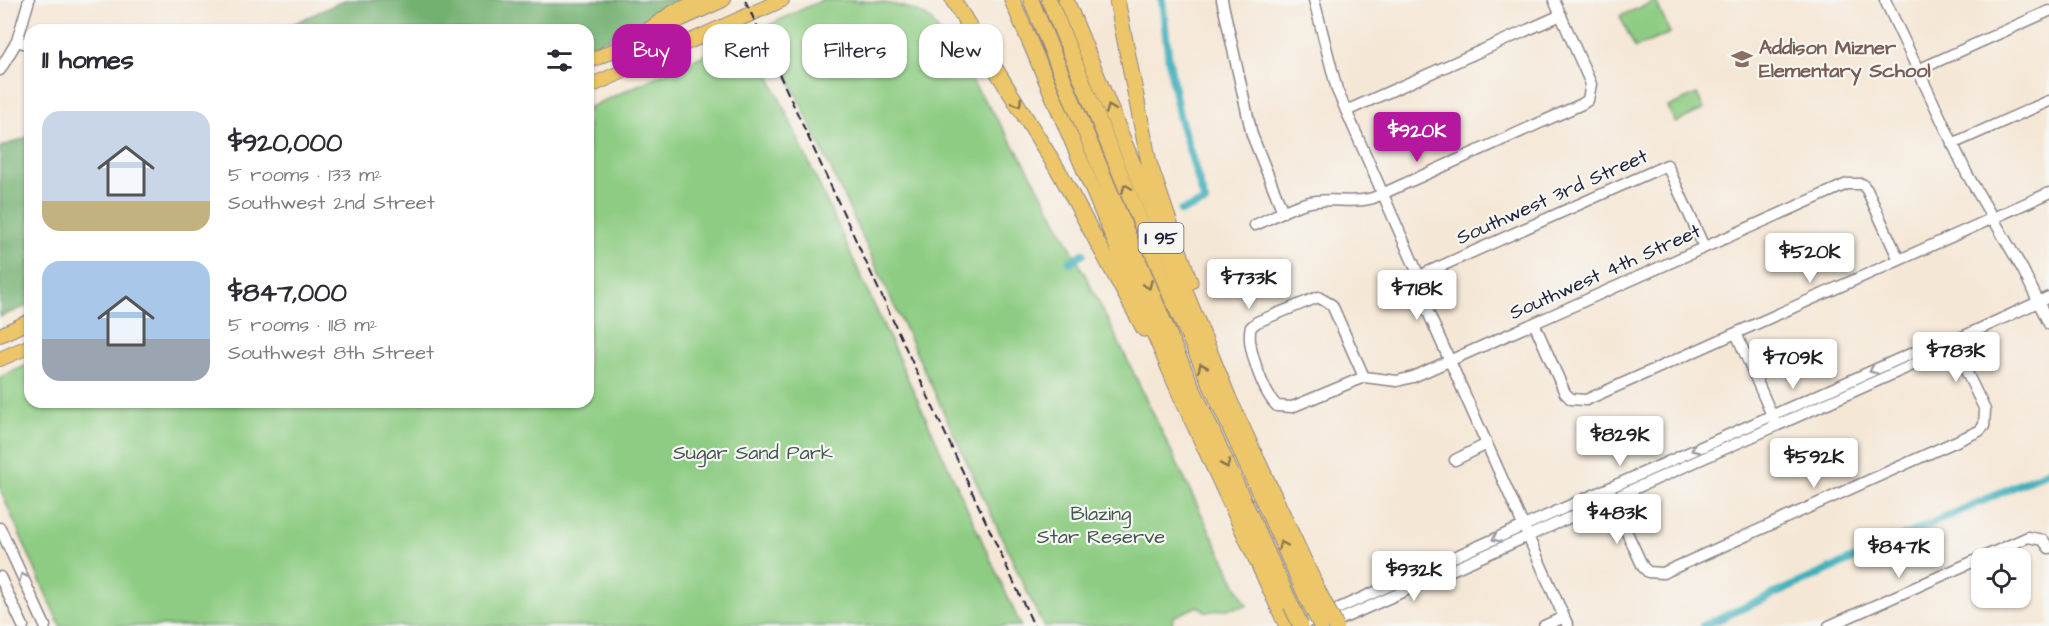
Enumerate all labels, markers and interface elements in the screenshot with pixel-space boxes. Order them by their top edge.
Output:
chip: Buy [612,24,691,78]
chip: Rent [703,24,790,78]
chip: Filters [802,24,907,78]
chip: New [919,24,1003,78]
place label: Addison Mizner Elementary School [1759,34,1931,86]
text: 11 homes [42,42,134,78]
icon: filters [543,44,576,77]
school or university icon: Addison Mizner Elementary School [1730,47,1754,71]
one-way arrow [1010,97,1022,107]
one-way arrow [1105,104,1117,115]
pin: $920K [1375,112,1459,163]
text: $920K [1388,117,1446,145]
text: $920,000 [228,125,342,161]
icon: home [90,135,162,207]
street label: Southwest 3rd Street [1452,142,1652,252]
text: 5 rooms · 133 m² [228,161,382,189]
one-way arrow [1121,183,1133,194]
text: Southwest 2nd Street [228,189,435,217]
street label: Southwest 4th Street [1505,217,1705,327]
road number: I 95 [1138,223,1184,253]
pin: $520K [1768,233,1852,284]
text: $520K [1779,238,1841,266]
pin: $733K [1207,259,1291,310]
text: $733K [1221,264,1277,292]
pin: $718K [1375,270,1459,321]
text: $847,000 [228,275,347,311]
text: $718K [1391,275,1443,303]
one-way arrow [1141,279,1153,290]
icon: home [90,285,162,357]
text: 5 rooms · 118 m² [228,311,377,339]
pin: $783K [1914,332,1998,383]
text: $783K [1927,337,1985,365]
text: Southwest 8th Street [228,339,434,367]
pin: $709K [1751,339,1835,390]
text: $709K [1763,344,1823,372]
one-way arrow [1197,363,1209,374]
one-way arrow [1868,363,1879,375]
pin: $829K [1578,416,1662,467]
text: $829K [1590,421,1650,449]
pin: $592K [1772,438,1856,489]
park label: Sugar Sand Park [673,439,833,468]
one-way arrow [1690,442,1701,454]
text: $592K [1784,443,1844,471]
one-way arrow [1218,458,1230,469]
pin: $483K [1575,494,1659,545]
text: $483K [1587,499,1647,527]
park label: Blazing Star Reserve [1037,500,1165,551]
pin: $847K [1857,528,1941,579]
one-way arrow [1491,531,1502,543]
text: $847K [1868,533,1930,561]
one-way arrow [1278,540,1290,551]
map controls [1971,548,2031,608]
button: locate [1971,548,2031,608]
pin: $932K [1372,551,1456,602]
text: $932K [1386,556,1442,584]
one-way arrow [18,572,30,583]

